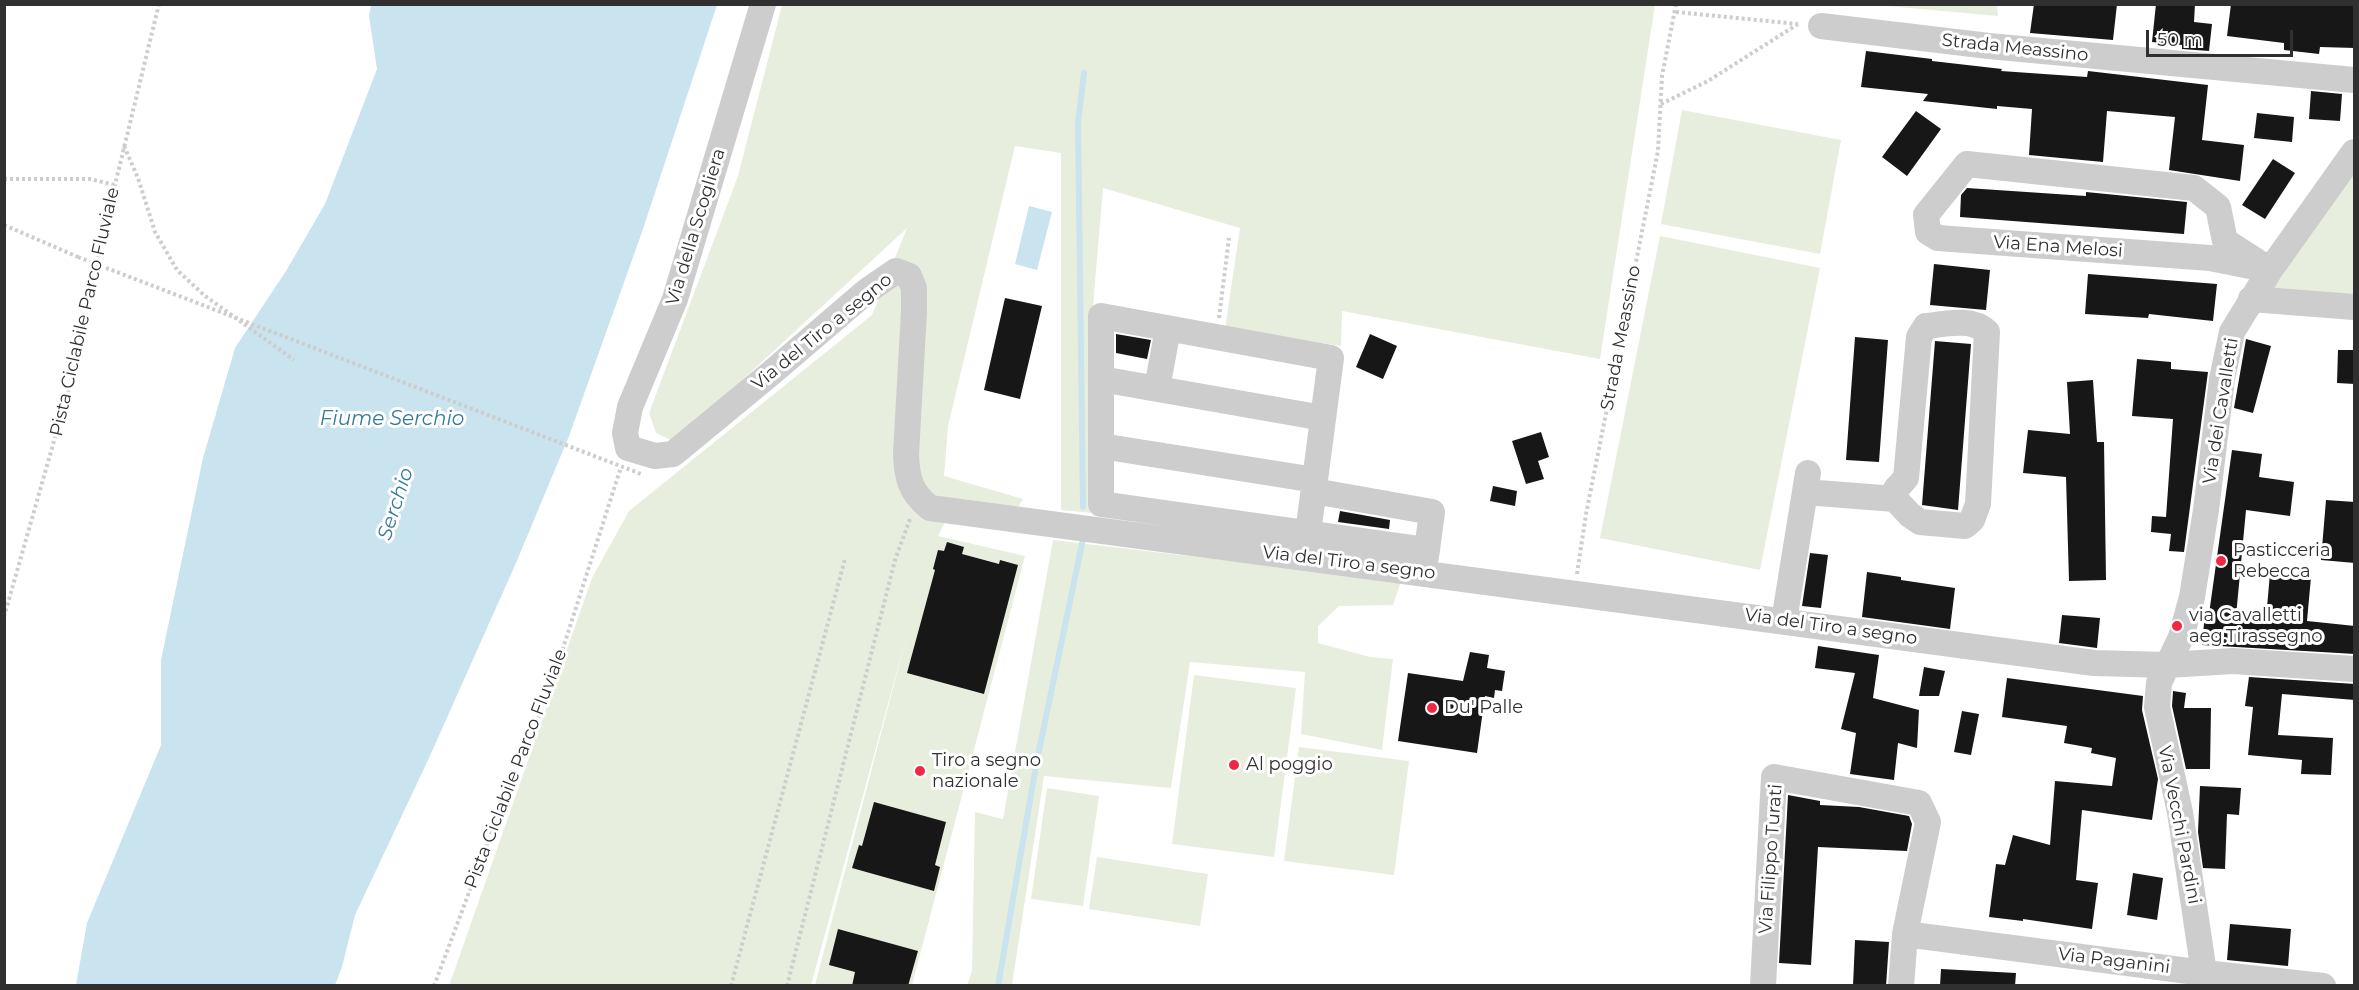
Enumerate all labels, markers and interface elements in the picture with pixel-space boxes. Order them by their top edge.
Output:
scale bar [2149,18,2296,56]
text: 50 m [2157,29,2203,51]
street label: Strada Meassino [1941,30,2089,66]
street label: Via della Scogliera [662,146,730,308]
street label: Pista Ciclabile Parco Fluviale [46,185,124,439]
street label: Via Ena Melosi [1993,232,2123,262]
street label: Strada Meassino [1596,264,1646,412]
street label: Via del Tiro a segno [748,269,896,395]
street label: Via dei Cavalletti [2199,336,2243,486]
water label: Fiume Serchio [320,407,464,431]
water label: Serchio [373,465,419,543]
place label: Pasticceria Rebecca [2233,540,2331,582]
street label: Via del Tiro a segno [1261,542,1437,584]
marker: Pasticceria Rebecca [2214,554,2228,568]
street label: Via del Tiro a segno [1743,604,1919,650]
place label: via Cavalletti aeg.Tirassegno [2189,605,2323,648]
marker: via Cavalletti aeg.Tirassegno [2170,619,2184,633]
street label: Pista Ciclabile Parco Fluviale [460,646,572,892]
place label: Du' Palle [1444,697,1523,719]
marker: Du' Palle [1425,701,1439,715]
street label: Via Vecchi Pardini [2153,744,2205,906]
place label: Tiro a segno nazionale [932,750,1041,792]
place label: Al poggio [1246,754,1333,776]
marker: Al poggio [1227,758,1241,772]
marker: Tiro a segno nazionale [913,764,927,778]
street label: Via Filippo Turati [1755,783,1787,935]
street label: Via Paganini [2057,943,2171,979]

